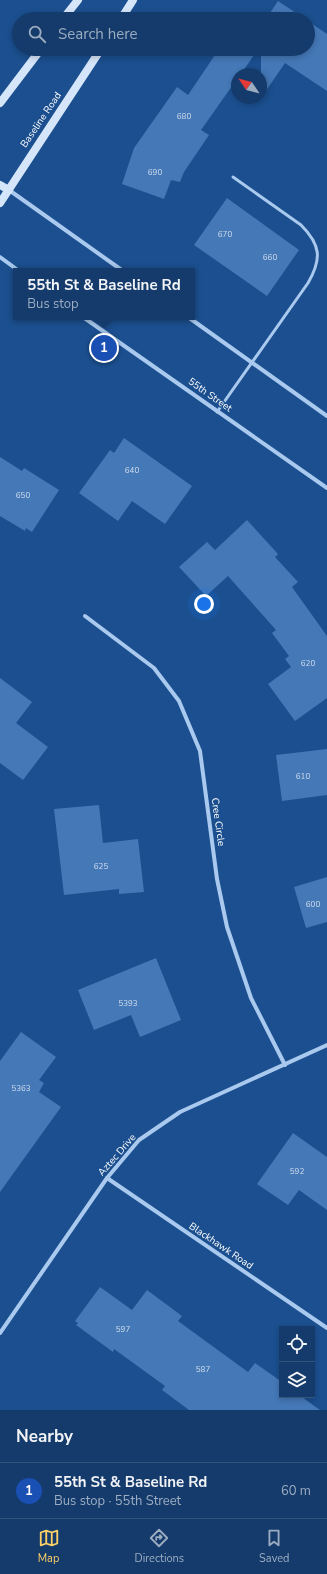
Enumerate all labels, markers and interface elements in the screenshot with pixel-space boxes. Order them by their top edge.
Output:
search box [12,12,315,56]
icon: search [26,23,48,45]
text: Search here [58,24,138,44]
north arrow [231,68,267,104]
street label: Baseline Road [17,89,65,151]
house number: 680 [177,111,191,122]
house number: 690 [148,167,162,178]
house number: 670 [218,229,232,240]
house number: 660 [263,252,277,263]
popup [13,268,195,320]
text: 55th St & Baseline Rd [27,275,181,295]
text: Bus stop [27,295,78,313]
pin: 1 [91,333,117,363]
street label: 55th Street [185,375,235,416]
house number: 640 [125,465,139,476]
house number: 650 [16,490,30,501]
your location [194,594,214,614]
house number: 620 [301,658,315,669]
house number: 610 [296,771,310,782]
street label: Cree Circle [208,797,228,847]
house number: 625 [94,861,108,872]
house number: 600 [306,899,320,910]
house number: 5393 [118,998,138,1009]
house number: 5363 [11,1083,31,1094]
street label: Aztec Drive [95,1131,139,1179]
house number: 592 [290,1166,304,1177]
street label: Blackhawk Road [186,1219,256,1273]
house number: 597 [116,1324,130,1335]
map controls [279,1326,315,1398]
button: locate [279,1326,315,1362]
button: layers [279,1362,315,1398]
house number: 587 [196,1364,210,1375]
text: Nearby [16,1425,73,1448]
text: 55th St & Baseline Rd [54,1472,207,1492]
text: 1 [25,1482,33,1500]
text: 60 m [281,1482,311,1500]
text: Bus stop · 55th Street [54,1492,181,1510]
tab: Map [38,1527,60,1566]
tab: Directions [135,1527,184,1566]
tab: Saved [259,1527,289,1566]

